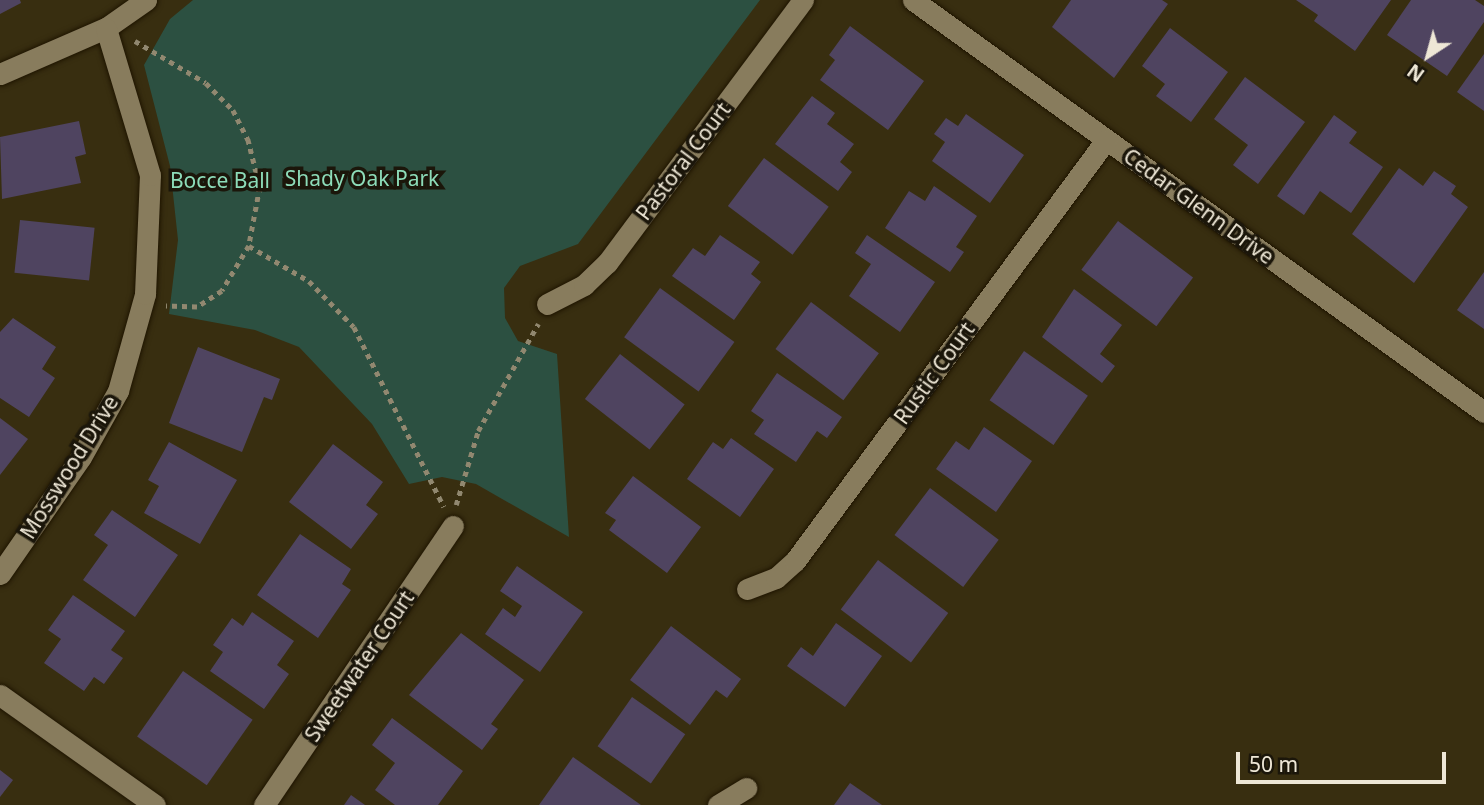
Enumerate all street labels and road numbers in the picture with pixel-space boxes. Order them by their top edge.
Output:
street label: Pastoral Court [631,97,735,225]
street label: Cedar Glenn Drive [1119,143,1279,269]
street label: Rustic Court [889,317,979,429]
street label: Mosswood Drive [15,391,123,543]
street label: Sweetwater Court [299,586,419,746]

